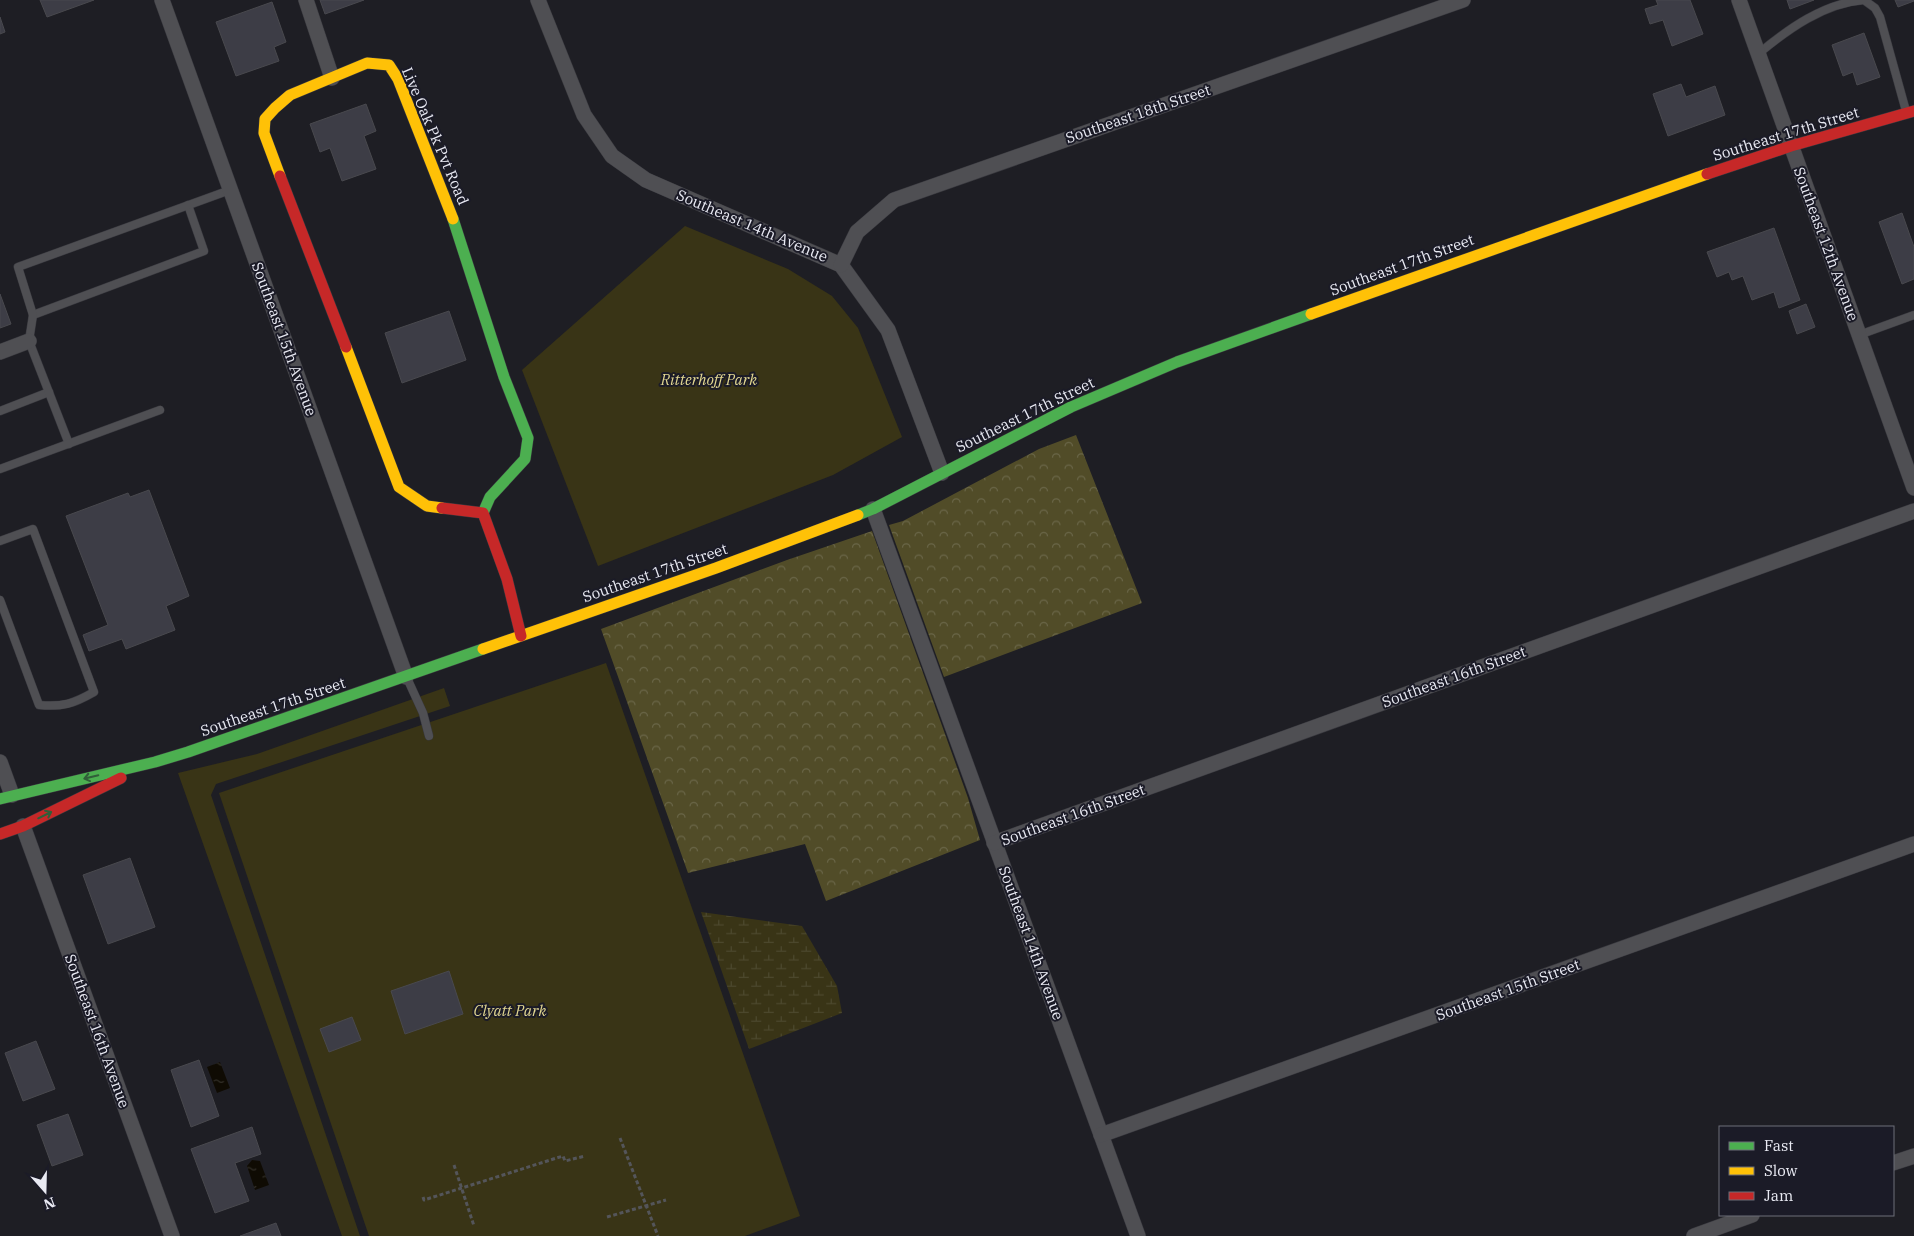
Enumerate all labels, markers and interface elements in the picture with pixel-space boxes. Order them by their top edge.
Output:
street label: Live Oak Pk Pvt Road [398,64,473,208]
street label: Southeast 18th Street [1063,80,1213,147]
street label: Southeast 17th Street [1710,102,1861,165]
street label: Southeast 12th Avenue [1790,164,1863,323]
street label: Southeast 14th Avenue [674,185,831,266]
street label: Southeast 17th Street [1327,230,1476,299]
street label: Southeast 15th Avenue [248,259,321,418]
park label: Ritterhoff Park [660,370,757,389]
street label: Southeast 17th Street [952,373,1097,456]
street label: Southeast 17th Street [580,539,730,606]
street label: Southeast 16th Street [1379,642,1528,711]
street label: Southeast 17th Street [198,673,348,740]
one-way arrow [83,773,99,782]
street label: Southeast 16th Street [998,780,1147,849]
one-way arrow [37,810,52,820]
street label: Southeast 14th Avenue [995,863,1068,1022]
street label: Southeast 16th Avenue [61,951,134,1110]
street label: Southeast 15th Street [1433,955,1582,1024]
park label: Clyatt Park [474,1001,546,1020]
legend [1719,1126,1894,1216]
text: Fast [1764,1136,1794,1155]
text: Slow [1764,1161,1798,1180]
north arrow [20,1166,70,1216]
text: Jam [1764,1186,1793,1205]
text: N [41,1193,58,1214]

